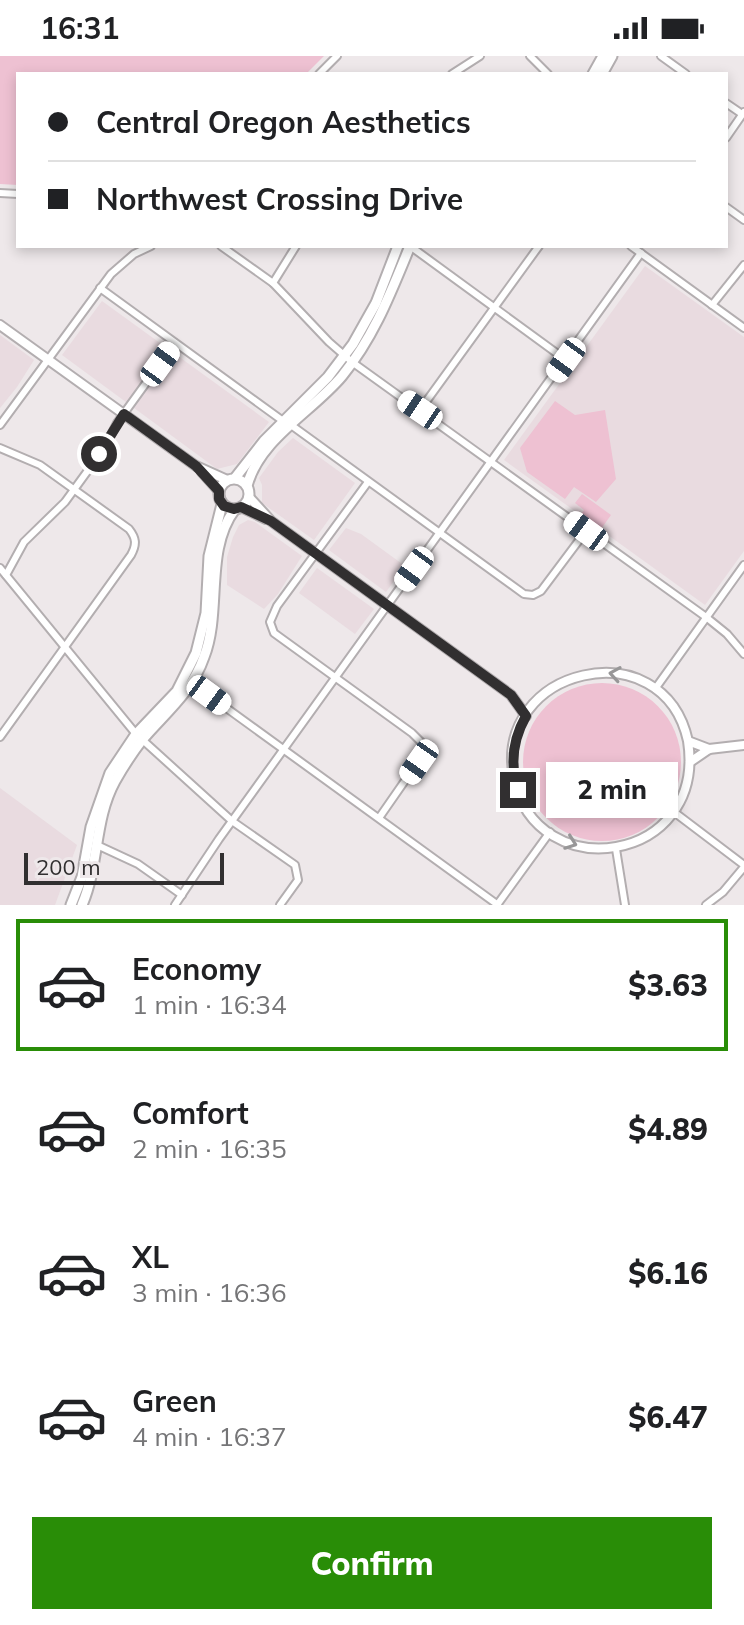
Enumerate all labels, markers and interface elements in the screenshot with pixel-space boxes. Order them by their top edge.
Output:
text: 16:31 [40,9,119,47]
text: Central Oregon Aesthetics [96,103,471,141]
text: Northwest Crossing Drive [96,180,463,218]
car [542,334,590,386]
car [136,338,184,390]
car [393,387,447,433]
route start [81,436,117,472]
car [560,507,612,555]
car [390,543,438,595]
one-way arrow [608,666,622,683]
car [183,671,235,719]
car [395,735,443,789]
callout: 2 min [546,762,678,818]
route end [500,772,536,808]
text: 2 min [577,773,647,806]
one-way arrow [563,833,577,849]
scale bar [24,849,224,885]
text: 200 m [36,853,101,881]
icon: car [36,949,108,1021]
text: Economy [132,950,261,988]
text: $3.63 [628,966,708,1004]
text: 1 min · 16:34 [132,988,287,1021]
icon: car [36,1093,108,1165]
text: Comfort [132,1094,249,1132]
text: $4.89 [628,1110,708,1148]
text: 2 min · 16:35 [132,1132,287,1165]
icon: car [36,1237,108,1309]
text: XL [132,1238,169,1276]
text: $6.16 [628,1254,708,1292]
text: 3 min · 16:36 [132,1276,287,1309]
icon: car [36,1381,108,1453]
text: Green [132,1382,217,1420]
text: $6.47 [628,1398,708,1436]
text: 4 min · 16:37 [132,1420,287,1453]
button: Confirm [32,1517,712,1609]

